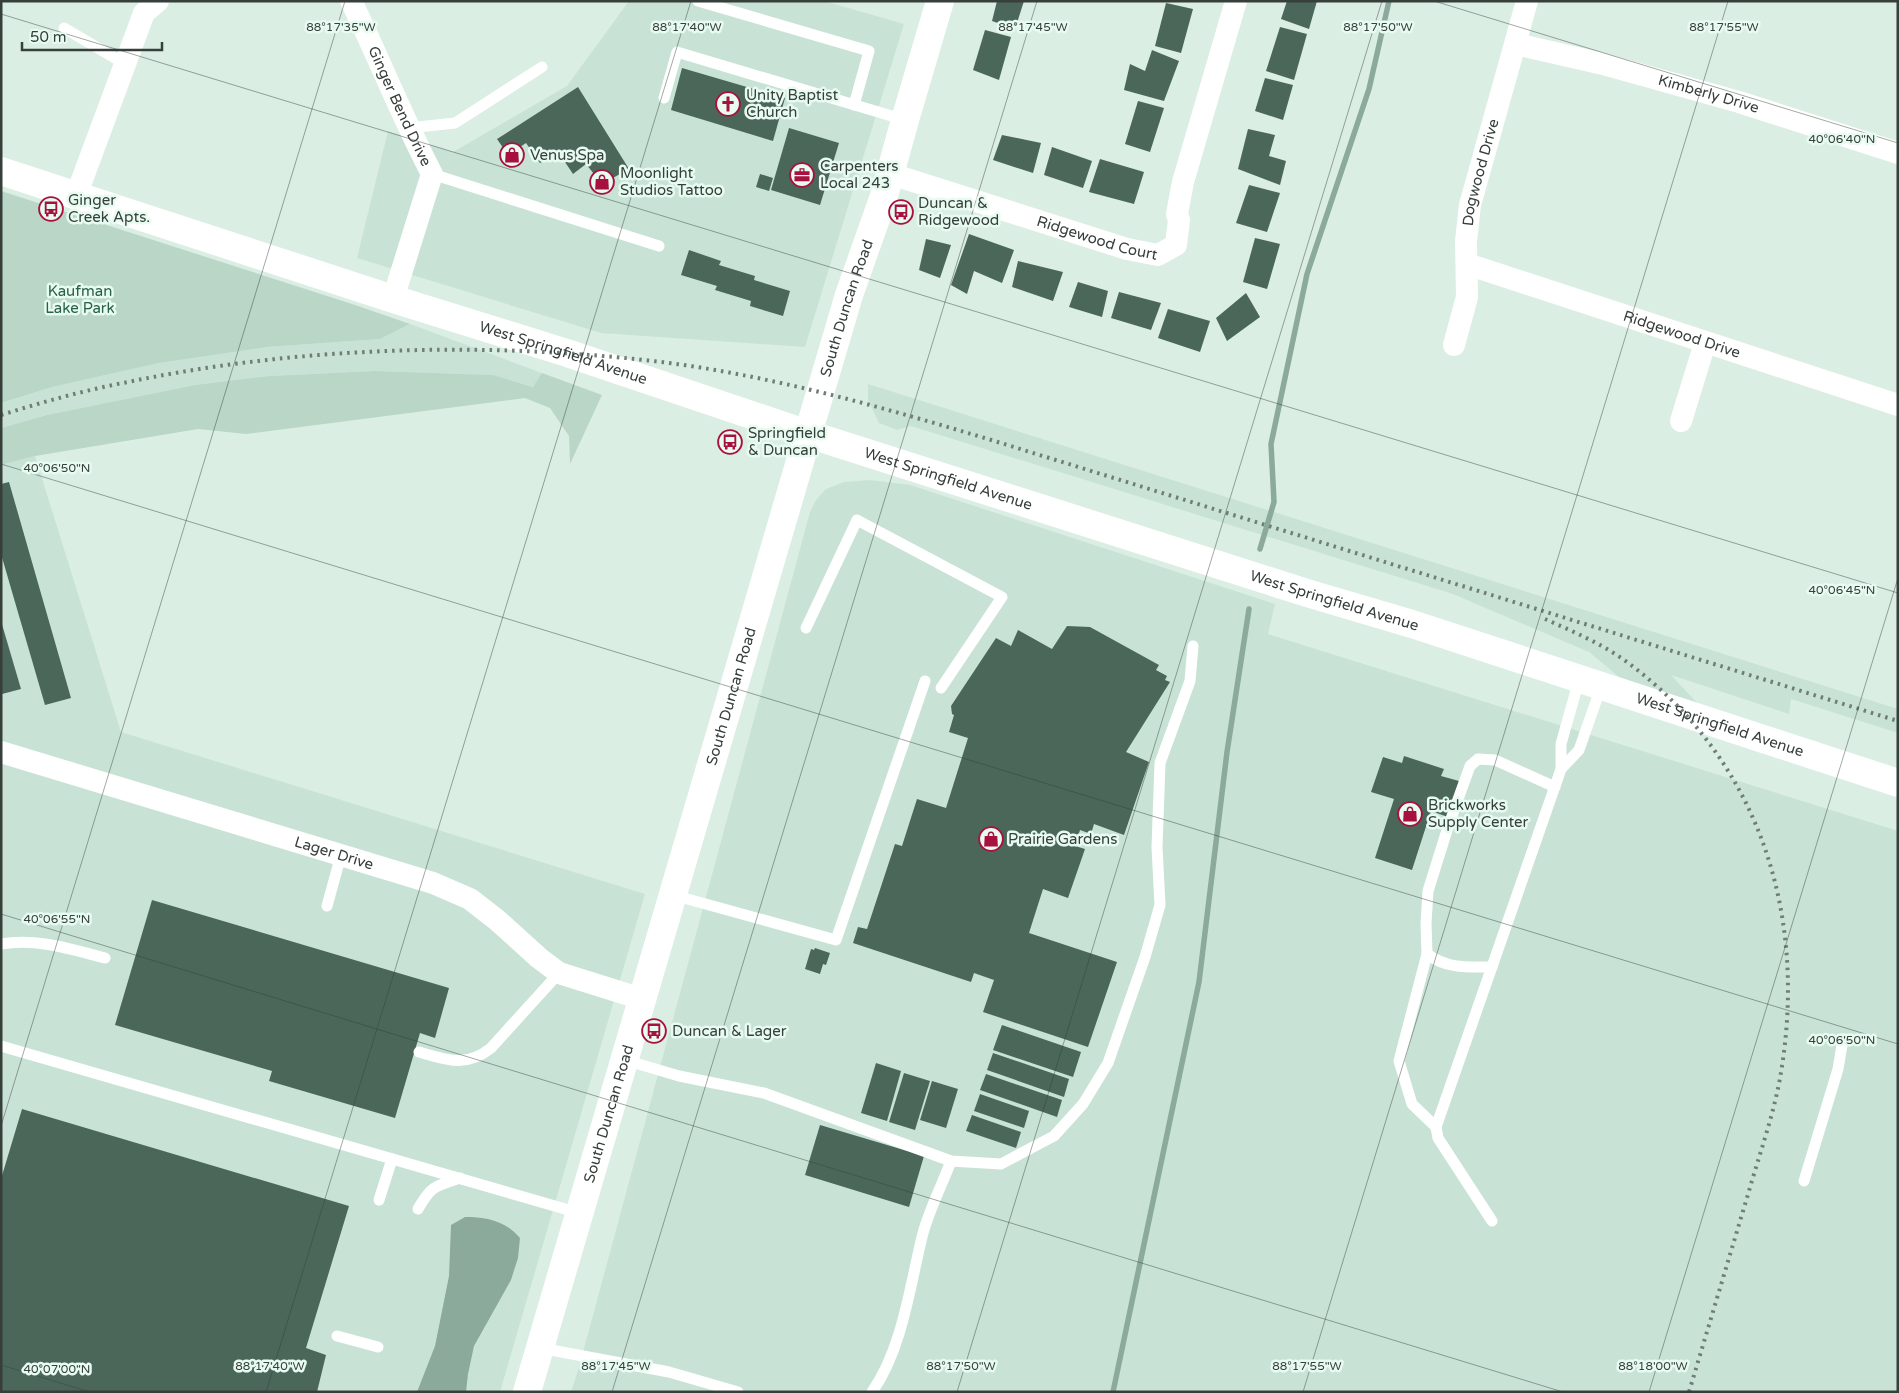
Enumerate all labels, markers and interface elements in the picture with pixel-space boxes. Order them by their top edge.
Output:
scale bar [22,20,162,52]
text: 88°17'35"W [306,20,376,34]
text: 88°17'40"W [652,20,722,34]
text: 88°17'45"W [998,20,1068,34]
text: 88°17'50"W [1343,20,1413,34]
text: 88°17'55"W [1689,20,1759,34]
text: 50 m [30,28,67,46]
street label: Ginger Bend Drive [364,43,435,169]
street label: Kimberly Drive [1656,71,1761,117]
place label: Unity Baptist Church [746,86,838,121]
church icon: Unity Baptist Church [715,91,741,117]
street label: Dogwood Drive [1459,117,1503,227]
text: 40°06'40"N [1809,132,1876,146]
shop icon: Venus Spa [499,142,525,168]
place label: Venus Spa [530,146,604,164]
place label: Carpenters Local 243 [820,157,899,192]
office icon: Carpenters Local 243 [789,162,815,188]
place label: Moonlight Studios Tattoo [620,164,723,199]
shop icon: Moonlight Studios Tattoo [589,169,615,195]
place label: Ginger Creek Apts. [68,191,150,226]
place label: Duncan & Ridgewood [918,194,999,229]
bus stop icon: Ginger Creek Apts. [38,196,64,222]
bus stop icon: Duncan & Ridgewood [888,199,914,225]
street label: Ridgewood Court [1034,212,1159,264]
street label: South Duncan Road [816,237,877,379]
park label: Kaufman Lake Park [45,282,115,317]
street label: Ridgewood Drive [1621,307,1743,362]
street label: West Springfield Avenue [477,317,650,388]
place label: Springfield & Duncan [748,424,826,459]
bus stop icon: Springfield & Duncan [717,429,743,455]
street label: West Springfield Avenue [862,443,1035,514]
text: 40°06'50"N [24,461,91,475]
street label: West Springfield Avenue [1248,566,1421,635]
text: 40°06'45"N [1809,583,1876,597]
street label: South Duncan Road [702,625,760,767]
street label: West Springfield Avenue [1634,689,1806,761]
place label: Brickworks Supply Center [1428,796,1529,831]
shop icon: Brickworks Supply Center [1397,801,1423,827]
shop icon: Prairie Gardens [978,826,1004,852]
place label: Prairie Gardens [1008,830,1117,848]
street label: Lager Drive [292,833,376,873]
text: 40°06'55"N [24,912,91,926]
bus stop icon: Duncan & Lager [641,1018,667,1044]
place label: Duncan & Lager [672,1022,787,1040]
text: 40°06'50"N [1809,1033,1876,1047]
street label: South Duncan Road [580,1043,637,1185]
text: 88°17'40"W [235,1359,305,1373]
text: 88°17'45"W [581,1359,651,1373]
text: 88°17'50"W [926,1359,996,1373]
text: 88°17'55"W [1272,1359,1342,1373]
text: 88°18'00"W [1618,1359,1688,1373]
text: 40°07'00"N [24,1362,91,1376]

